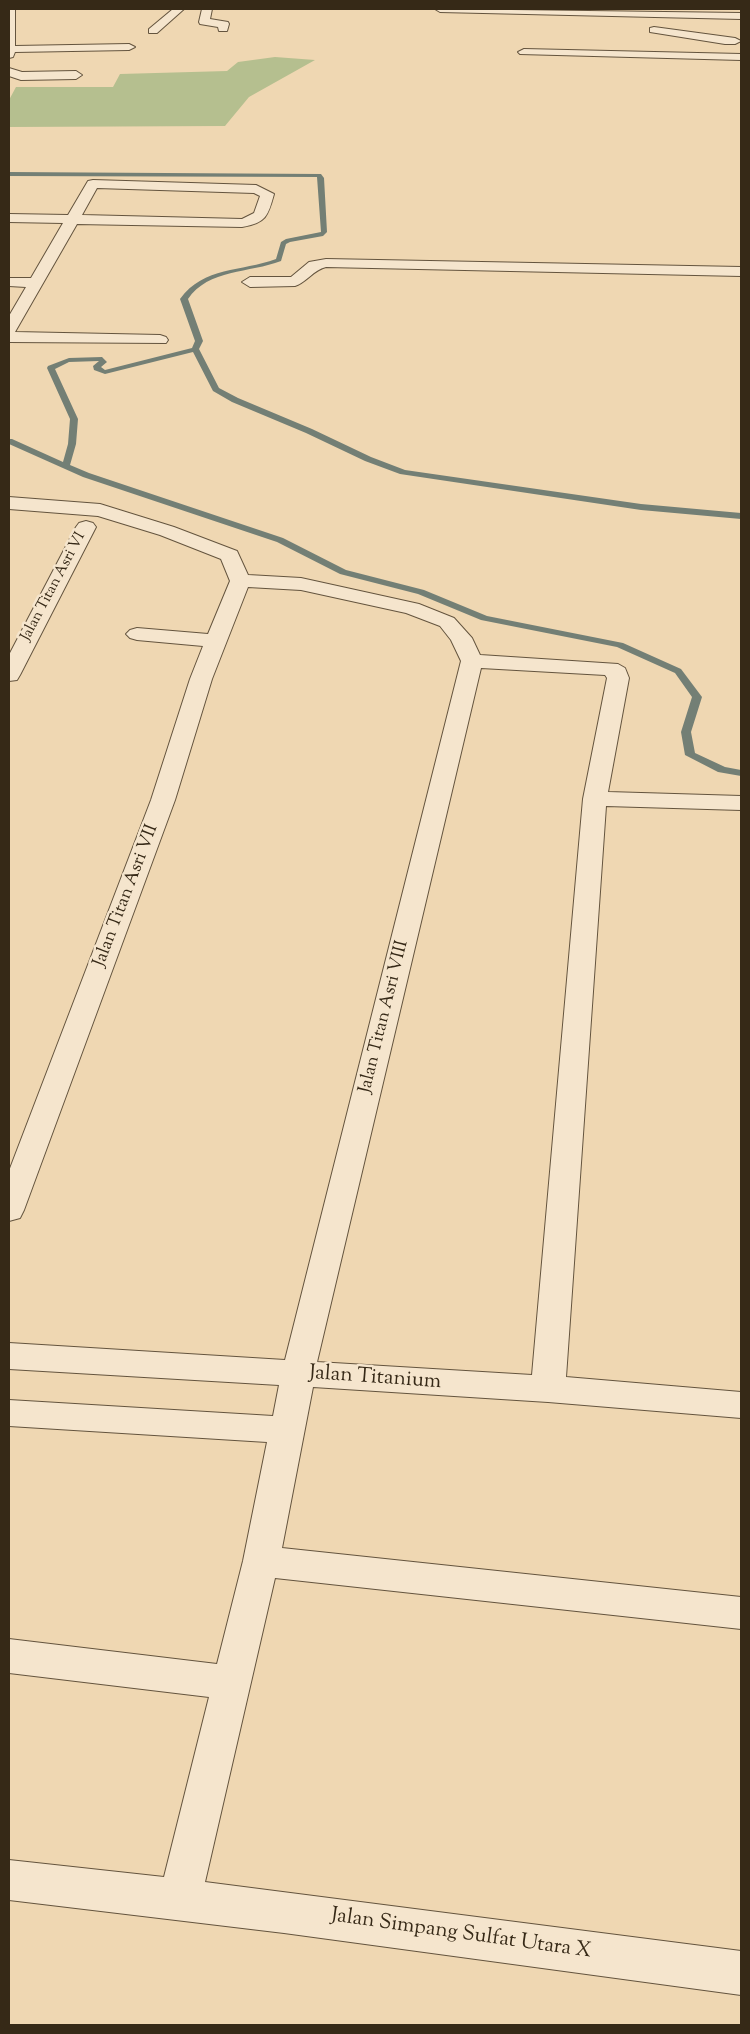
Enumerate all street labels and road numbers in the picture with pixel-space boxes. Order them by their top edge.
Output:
street label: Jalan Titan Asri VI [18,529,90,645]
street label: Jalan Titan Asri VII [90,822,164,970]
street label: Jalan Titan Asri VIII [356,938,414,1096]
street label: Jalan Titanium [308,1362,442,1396]
street label: Jalan Simpang Sulfat Utara X [329,1904,593,1966]

